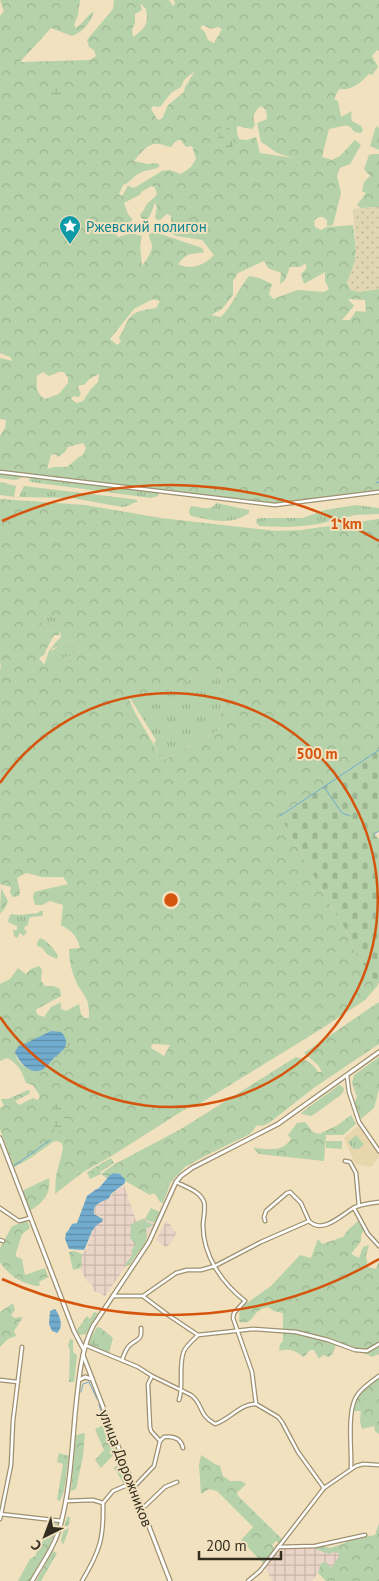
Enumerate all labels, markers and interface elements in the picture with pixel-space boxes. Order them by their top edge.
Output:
place icon: Ржевский полигон [58,214,82,245]
place label: Ржевский полигон [86,217,207,236]
text: 1 km [330,514,362,533]
text: 500 m [296,744,338,763]
centre of rings [162,891,180,909]
street label: улица Дорожников [95,1407,157,1529]
north arrow [20,1511,70,1561]
scale bar [199,1528,282,1560]
text: С [27,1536,45,1555]
text: 200 m [206,1536,247,1555]

